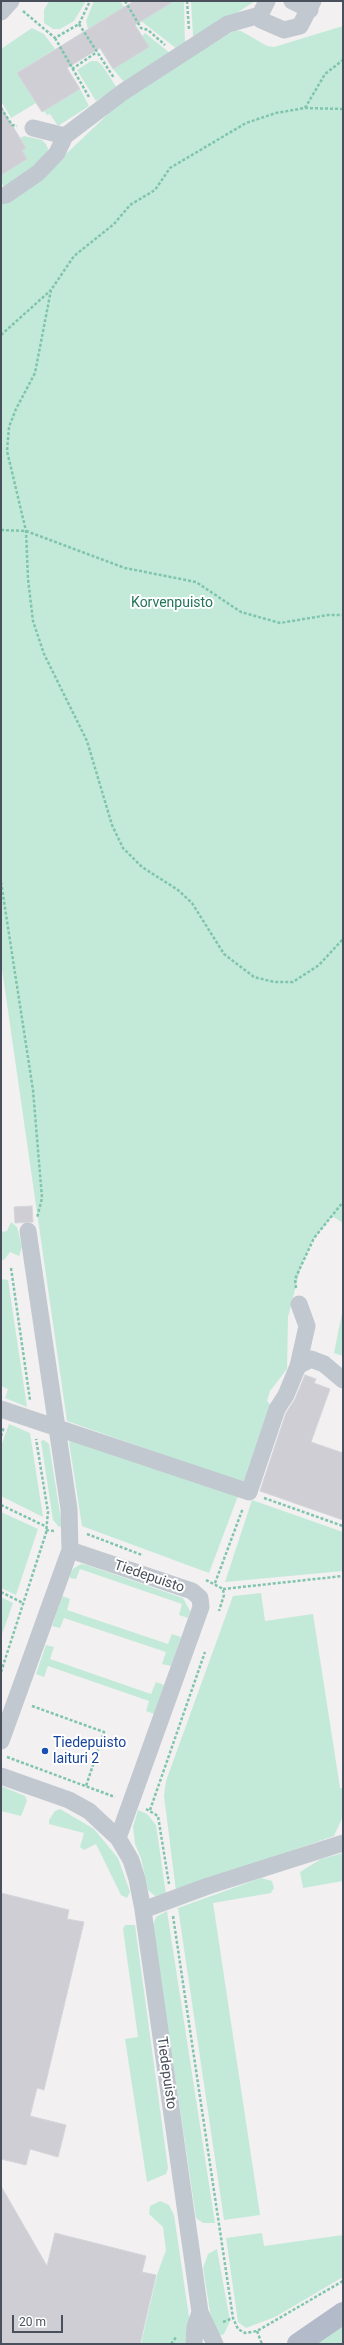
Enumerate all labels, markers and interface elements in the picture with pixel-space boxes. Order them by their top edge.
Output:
park label: Korvenpuisto [131,595,213,611]
street label: Tiedepuisto [112,1557,186,1597]
place label: Tiedepuisto laituri 2 [53,1735,126,1768]
marker: Tiedepuisto laituri 2 [40,1746,50,1756]
street label: Tiedepuisto [153,2036,179,2110]
scale bar [14,2307,65,2333]
text: 20 m [19,2315,46,2329]

